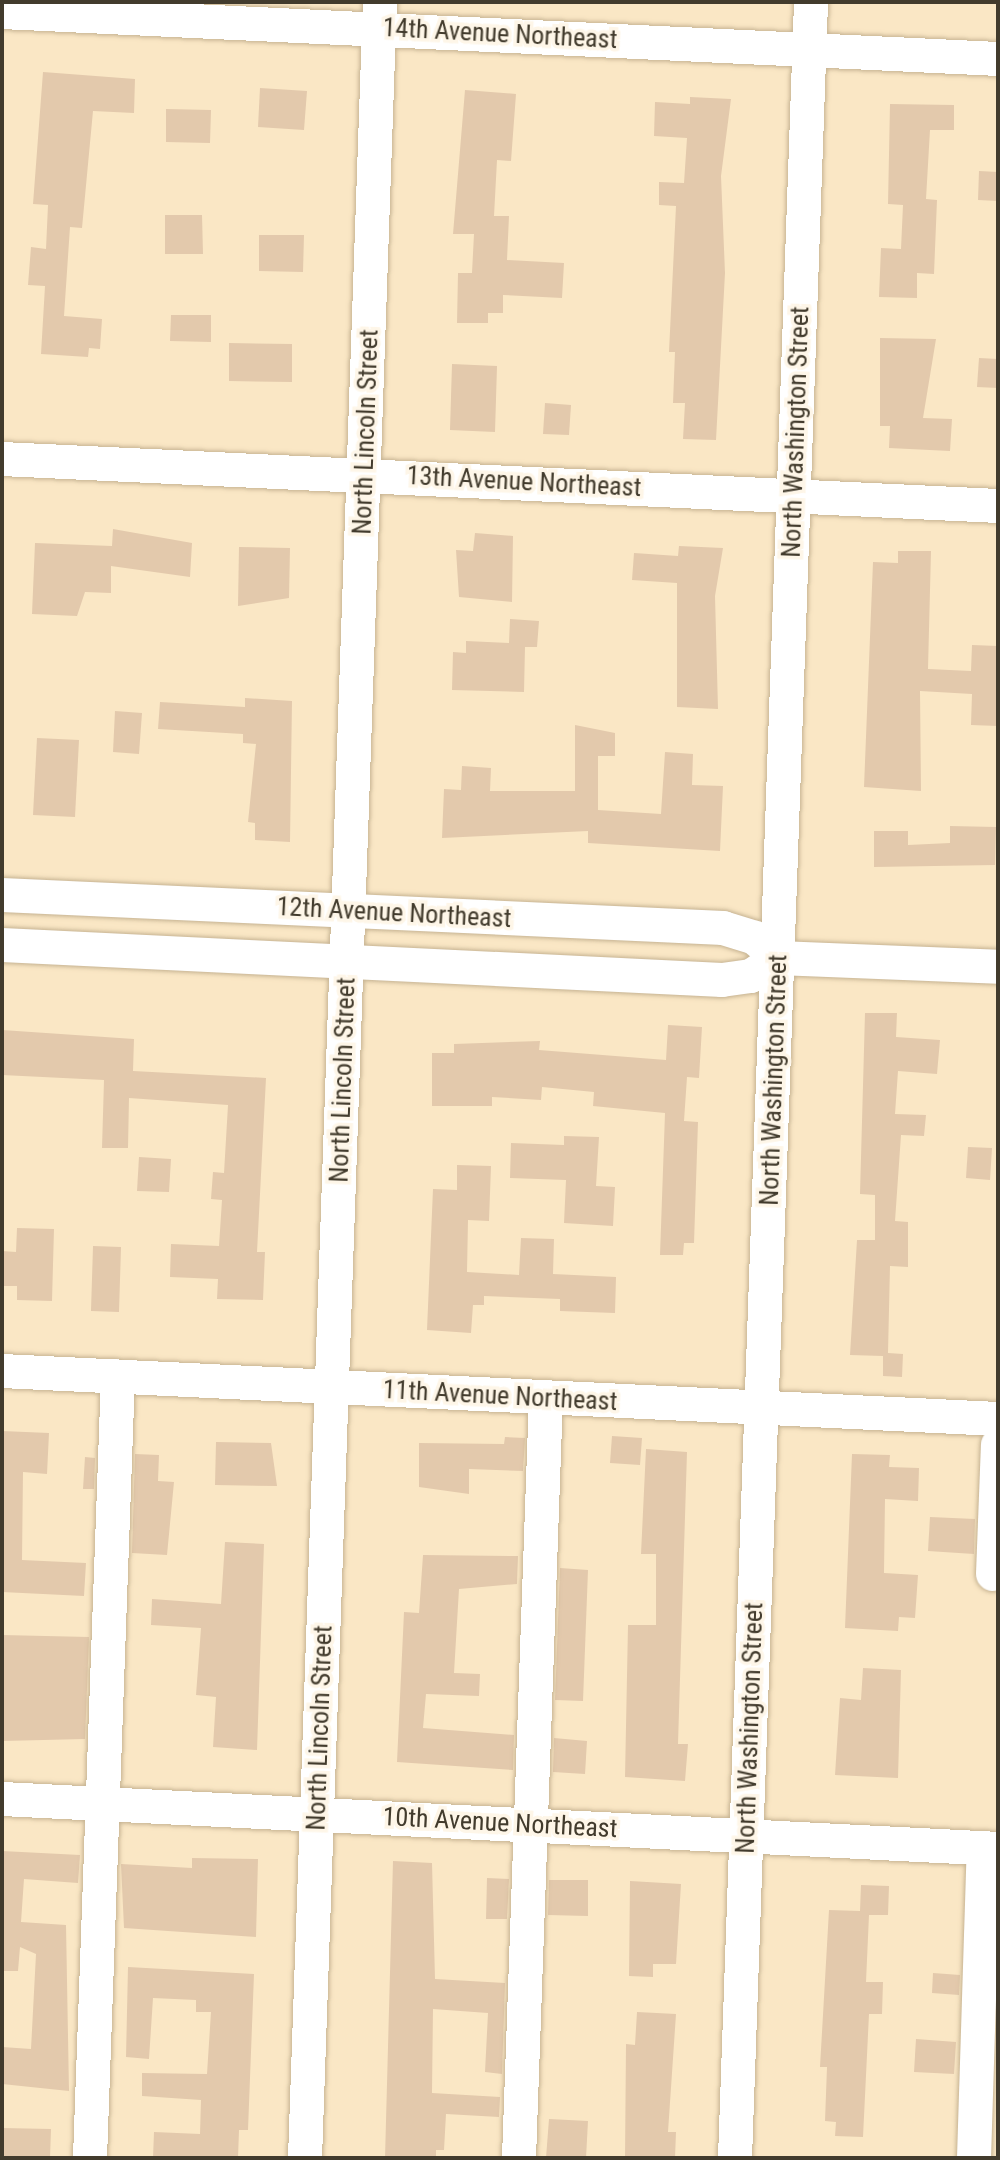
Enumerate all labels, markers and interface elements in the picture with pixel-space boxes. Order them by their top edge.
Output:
street label: 14th Avenue Northeast [382,12,618,56]
street label: North Washington Street [776,306,816,558]
street label: North Lincoln Street [347,329,385,535]
street label: 13th Avenue Northeast [406,460,642,504]
street label: 12th Avenue Northeast [276,891,512,935]
street label: North Washington Street [754,954,794,1206]
street label: North Lincoln Street [324,977,362,1183]
street label: 11th Avenue Northeast [382,1374,618,1418]
street label: North Washington Street [730,1602,770,1854]
street label: North Lincoln Street [301,1625,339,1831]
street label: 10th Avenue Northeast [382,1801,618,1845]

